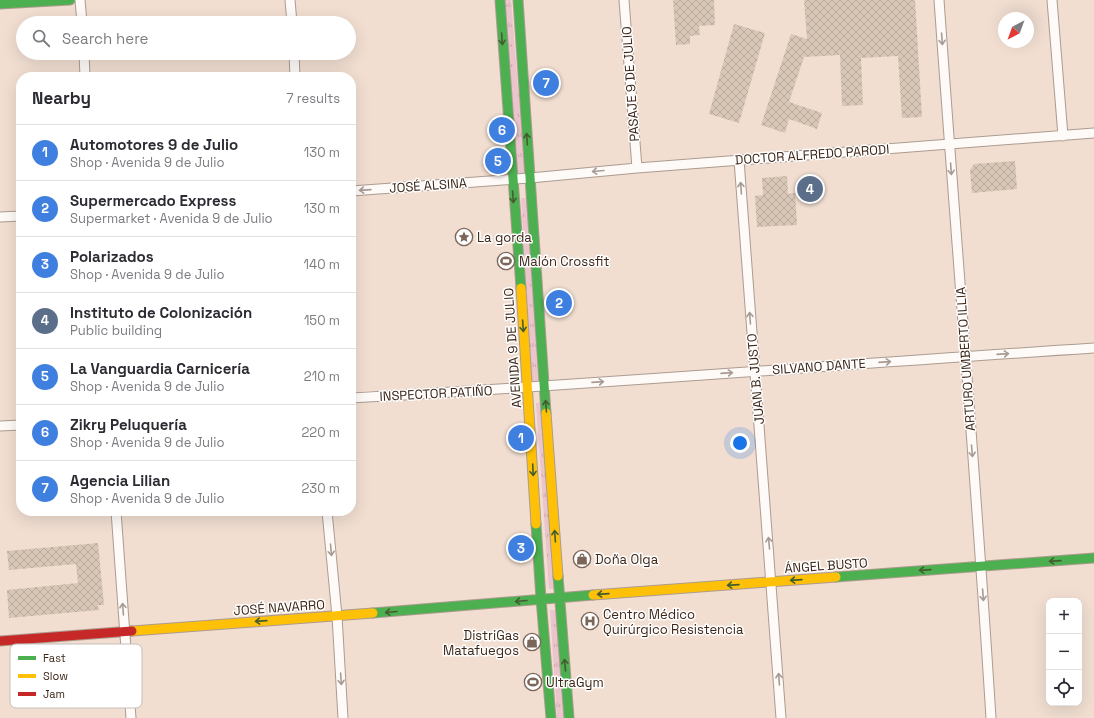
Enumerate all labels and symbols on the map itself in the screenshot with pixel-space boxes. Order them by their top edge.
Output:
north arrow [998,12,1034,48]
street label: PASAJE 9 DE JULIO [618,26,643,142]
one-way arrow [499,32,506,45]
one-way arrow [938,32,945,45]
pin: 7 [533,68,559,98]
pin: 6 [489,115,515,145]
one-way arrow [524,133,531,146]
street label: DOCTOR ALFREDO PARODI [734,141,890,168]
pin: 5 [485,146,511,176]
one-way arrow [947,162,954,175]
one-way arrow [592,167,605,175]
street label: JOSÉ ALSINA [389,174,468,197]
pin: 4 [797,174,823,204]
one-way arrow [738,182,745,195]
one-way arrow [359,186,372,194]
one-way arrow [510,190,517,203]
place icon: La gorda [454,227,474,247]
place label: La gorda [477,229,532,246]
sports icon: Malón Crossfit [496,251,516,271]
place label: Malón Crossfit [519,253,609,270]
street label: ARTURO UMBERTO ILLIA [952,286,979,432]
street label: AVENIDA 9 DE JULIO [500,287,525,409]
pin: 2 [546,288,572,318]
one-way arrow [747,312,754,325]
one-way arrow [520,319,527,332]
street label: JUAN B. JUSTO [743,333,768,425]
one-way arrow [996,350,1009,357]
street label: SILVANO DANTE [772,355,866,378]
one-way arrow [878,358,891,365]
one-way arrow [720,369,733,376]
one-way arrow [591,379,604,386]
street label: INSPECTOR PATIÑO [379,382,493,405]
one-way arrow [543,400,550,413]
pin: 1 [508,423,534,453]
your location [730,433,750,453]
one-way arrow [969,444,976,457]
one-way arrow [530,463,537,476]
one-way arrow [552,530,559,543]
pin: 3 [508,533,534,563]
one-way arrow [765,537,772,550]
one-way arrow [327,543,334,556]
shop icon: Doña Olga [572,549,592,569]
place label: Doña Olga [595,551,659,568]
street label: ÁNGEL BUSTO [784,554,868,577]
one-way arrow [1049,557,1062,564]
one-way arrow [919,567,932,574]
one-way arrow [790,576,803,583]
one-way arrow [727,581,740,588]
one-way arrow [980,588,987,601]
one-way arrow [597,590,610,597]
street label: JOSÉ NAVARRO [233,596,325,619]
one-way arrow [515,597,528,604]
one-way arrow [120,603,127,616]
place label: Centro Médico Quirúrgico Resistencia [603,606,744,638]
one-way arrow [385,608,398,615]
hospital icon: Centro Médico Quirúrgico Resistencia [580,611,600,631]
one-way arrow [255,618,268,625]
place label: DistriGas Matafuegos [443,627,519,659]
shop icon: DistriGas Matafuegos [522,632,542,652]
legend [10,644,142,708]
text: Fast [43,651,66,665]
one-way arrow [561,659,569,672]
text: Slow [43,669,68,683]
one-way arrow [337,672,344,685]
sports icon: UltraGym [523,672,543,692]
one-way arrow [775,673,782,686]
place label: UltraGym [546,674,604,691]
text: Jam [43,687,65,701]

